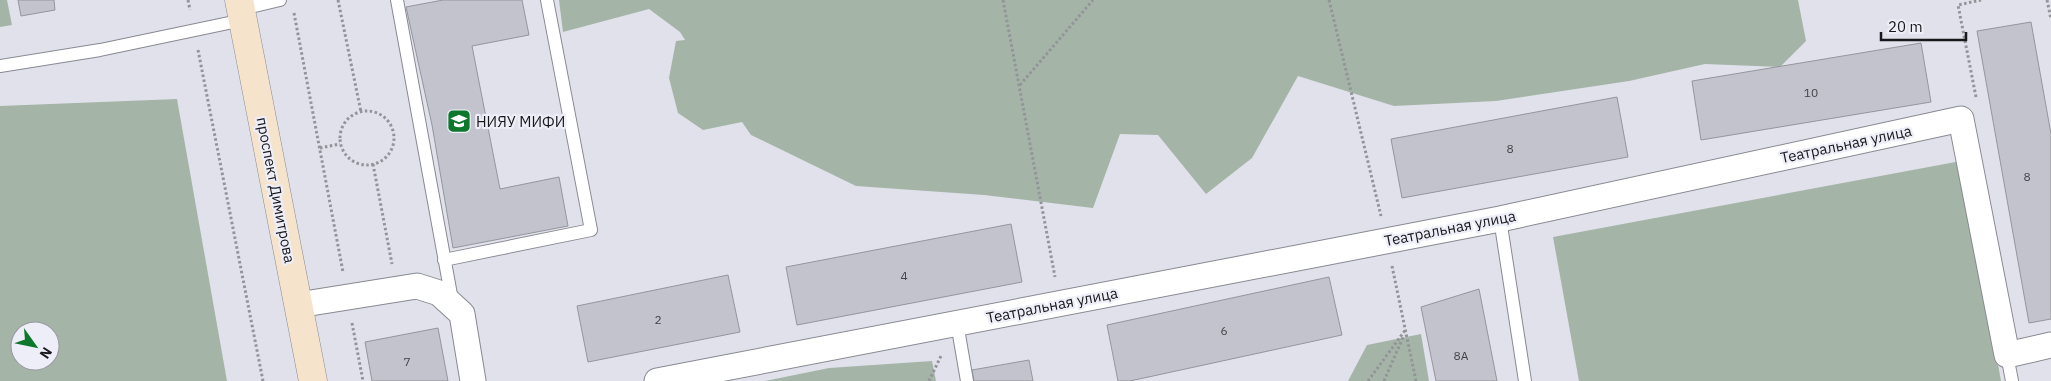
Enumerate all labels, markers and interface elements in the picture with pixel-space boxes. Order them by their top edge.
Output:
scale bar [1881,10,1966,42]
text: 20 m [1888,17,1923,36]
house number: 10 [1804,85,1818,100]
school or university icon: НИЯУ МИФИ [446,108,472,134]
place label: НИЯУ МИФИ [476,112,565,131]
street label: проспект Димитрова [253,115,299,265]
street label: Театральная улица [1779,121,1913,167]
house number: 8 [1506,141,1514,156]
house number: 8 [2023,169,2031,184]
street label: Театральная улица [1383,206,1517,250]
house number: 4 [900,268,908,283]
street label: Театральная улица [985,283,1119,327]
house number: 2 [654,312,662,327]
north arrow [10,321,60,371]
house number: 6 [1220,323,1228,338]
text: N [36,344,56,362]
house number: 8А [1454,348,1469,363]
house number: 7 [403,354,411,369]

